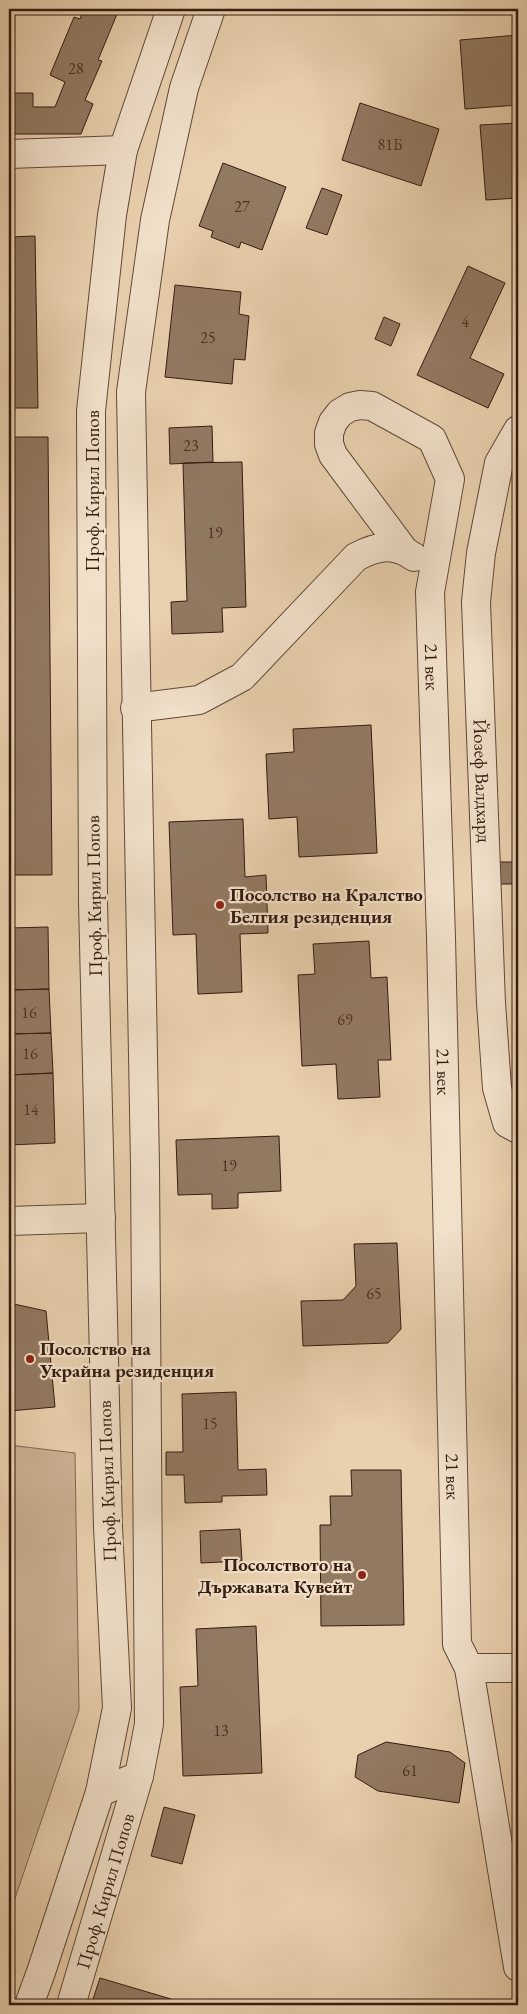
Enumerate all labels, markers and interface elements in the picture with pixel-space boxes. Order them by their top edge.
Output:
house number: 28 [68,58,84,79]
house number: 81Б [378,134,402,155]
house number: 27 [234,196,250,217]
house number: 4 [461,311,469,332]
house number: 25 [200,327,216,348]
street label: Проф. Кирил Попов [80,410,105,572]
house number: 23 [183,435,199,456]
house number: 19 [207,522,223,543]
street label: 21 век [419,643,446,691]
street label: Йозеф Валдхард [468,718,498,843]
street label: Проф. Кирил Попов [80,815,108,977]
place label: Посолство на Кралство Белгия резиденция [230,882,423,929]
marker: Посолство на Кралство Белгия резиденция [214,899,226,911]
house number: 16 [21,1002,37,1023]
house number: 69 [337,1009,353,1030]
house number: 16 [22,1043,38,1064]
street label: 21 век [431,1048,457,1095]
house number: 14 [23,1099,39,1120]
house number: 19 [221,1155,237,1176]
house number: 65 [366,1283,382,1304]
place label: Посолство на Украйна резиденция [39,1336,214,1383]
marker: Посолство на Украйна резиденция [24,1353,36,1365]
street label: Проф. Кирил Попов [92,1400,122,1562]
house number: 15 [202,1413,218,1434]
street label: 21 век [440,1453,466,1500]
place label: Посолството на Държавата Кувейт [198,1552,353,1599]
marker: Посолството на Държавата Кувейт [356,1569,368,1581]
house number: 13 [213,1720,229,1741]
house number: 61 [402,1760,418,1781]
street label: Проф. Кирил Попов [70,1810,140,1972]

